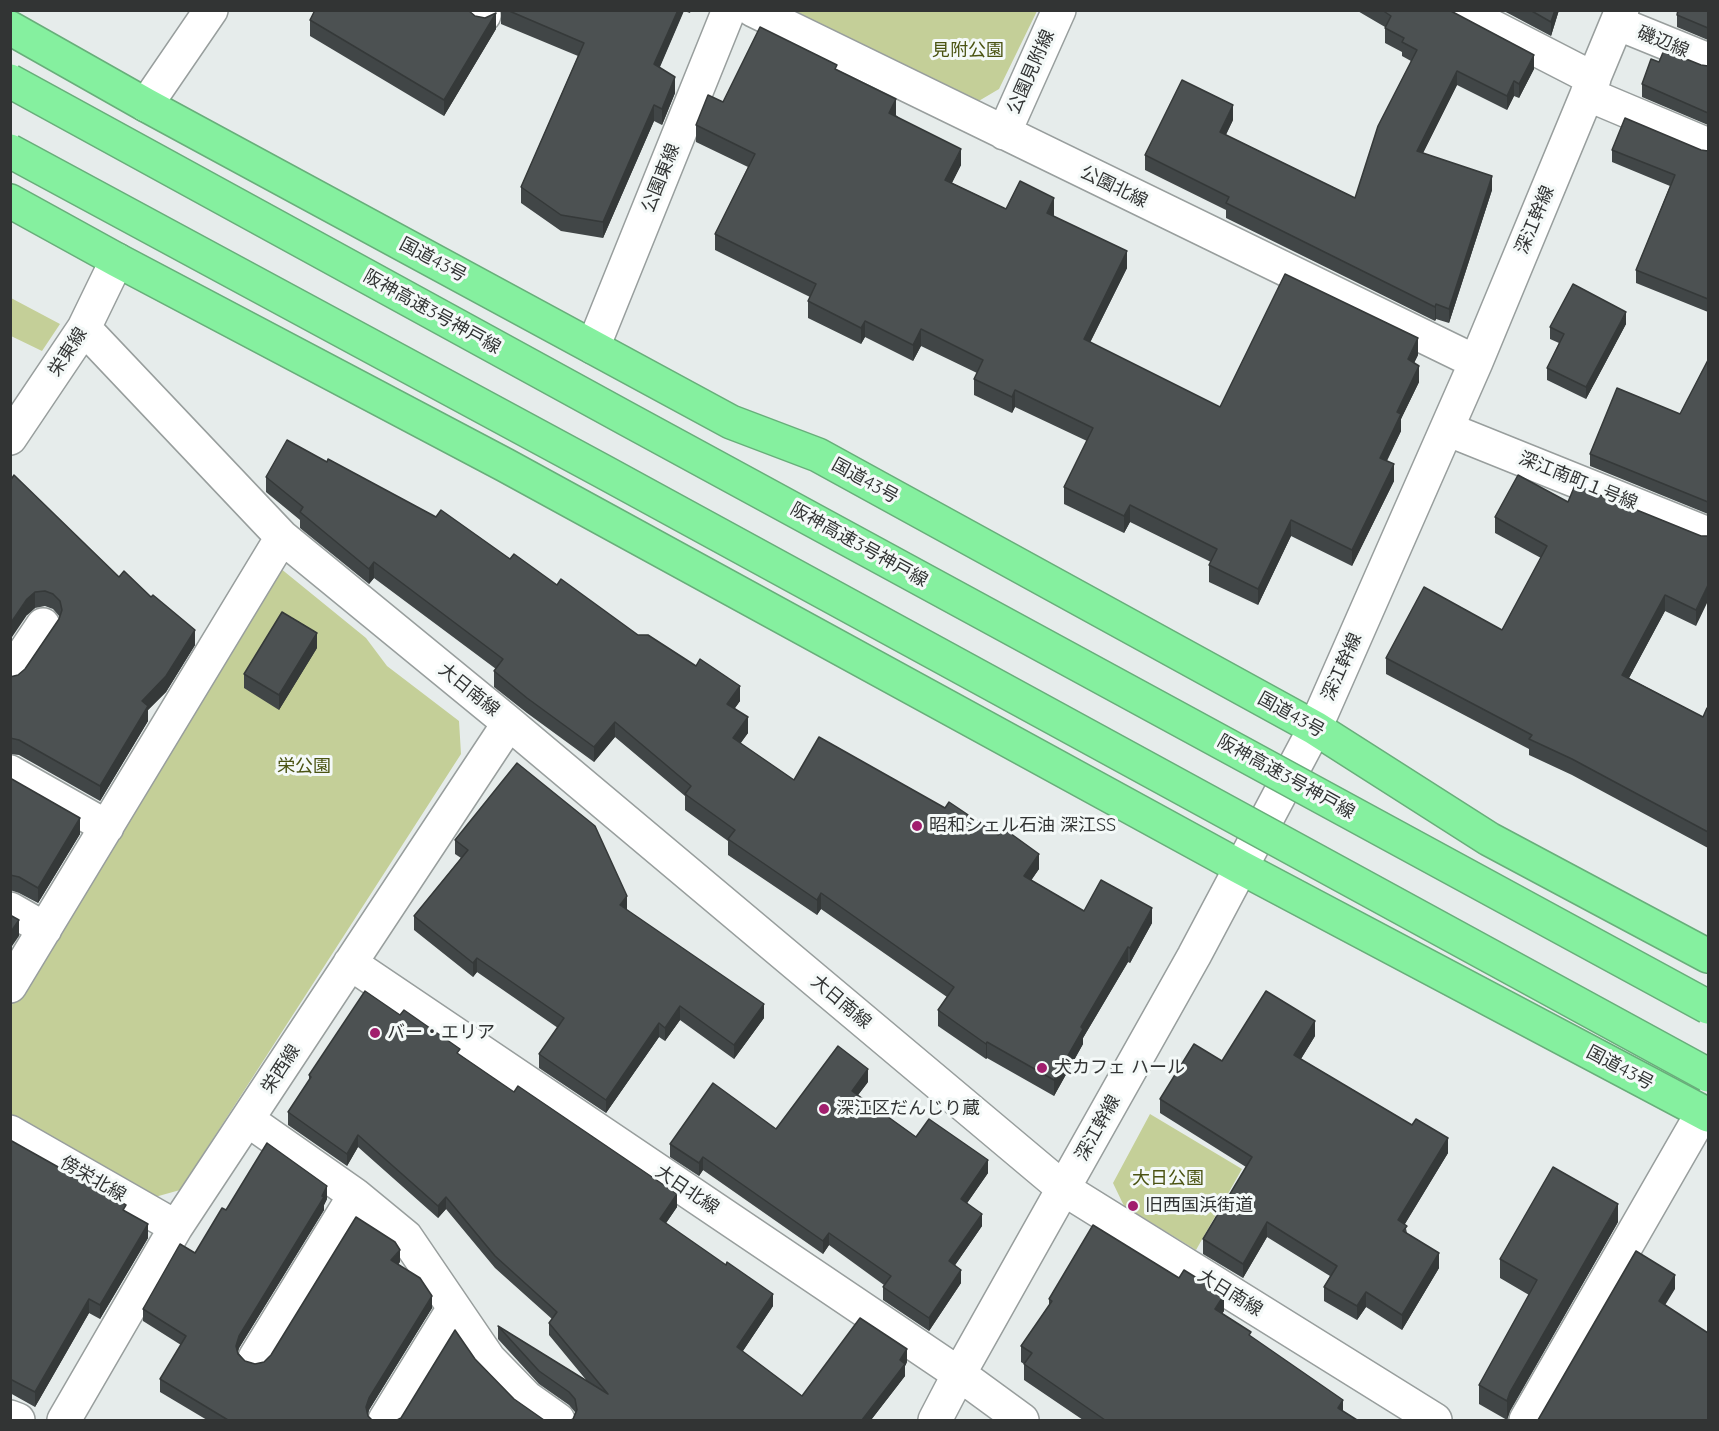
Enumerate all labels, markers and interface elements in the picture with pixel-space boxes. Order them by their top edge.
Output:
street label: 磯辺線 [1634,22,1692,62]
street label: 公園見附線 [1003,26,1059,118]
park label: 見附公園 [932,40,1004,62]
street label: 公園東線 [638,141,684,215]
street label: 公園北線 [1077,162,1151,212]
street label: 深江幹線 [1511,183,1559,257]
street label: 国道43号 [396,233,470,287]
street label: 阪神高速3号神戸線 [360,265,504,359]
street label: 栄東線 [44,323,92,381]
street label: 深江南町１号線 [1516,447,1640,515]
street label: 国道43号 [828,454,902,508]
street label: 阪神高速3号神戸線 [787,498,931,592]
street label: 深江幹線 [1317,630,1367,704]
street label: 大日南線 [434,659,504,721]
street label: 国道43号 [1254,688,1328,742]
street label: 阪神高速3号神戸線 [1214,730,1358,824]
park label: 栄公園 [277,756,331,778]
place label: 昭和シェル石油 深江SS [929,815,1116,837]
marker: 昭和シェル石油 深江SS [910,819,924,833]
street label: 大日南線 [806,971,876,1033]
place label: バー・エリア [387,1022,495,1044]
marker: バー・エリア [368,1026,382,1040]
street label: 栄西線 [257,1040,305,1098]
street label: 国道43号 [1583,1041,1657,1095]
place label: 犬カフェ ハール [1054,1057,1185,1079]
marker: 犬カフェ ハール [1035,1061,1049,1075]
street label: 深江幹線 [1071,1091,1125,1165]
place label: 深江区だんじり蔵 [836,1098,980,1120]
marker: 深江区だんじり蔵 [817,1102,831,1116]
street label: 傍栄北線 [56,1152,130,1206]
street label: 大日北線 [651,1161,723,1219]
park label: 大日公園 [1132,1168,1204,1190]
place label: 旧西国浜街道 [1145,1195,1253,1217]
marker: 旧西国浜街道 [1126,1199,1140,1213]
street label: 大日南線 [1194,1265,1266,1321]

